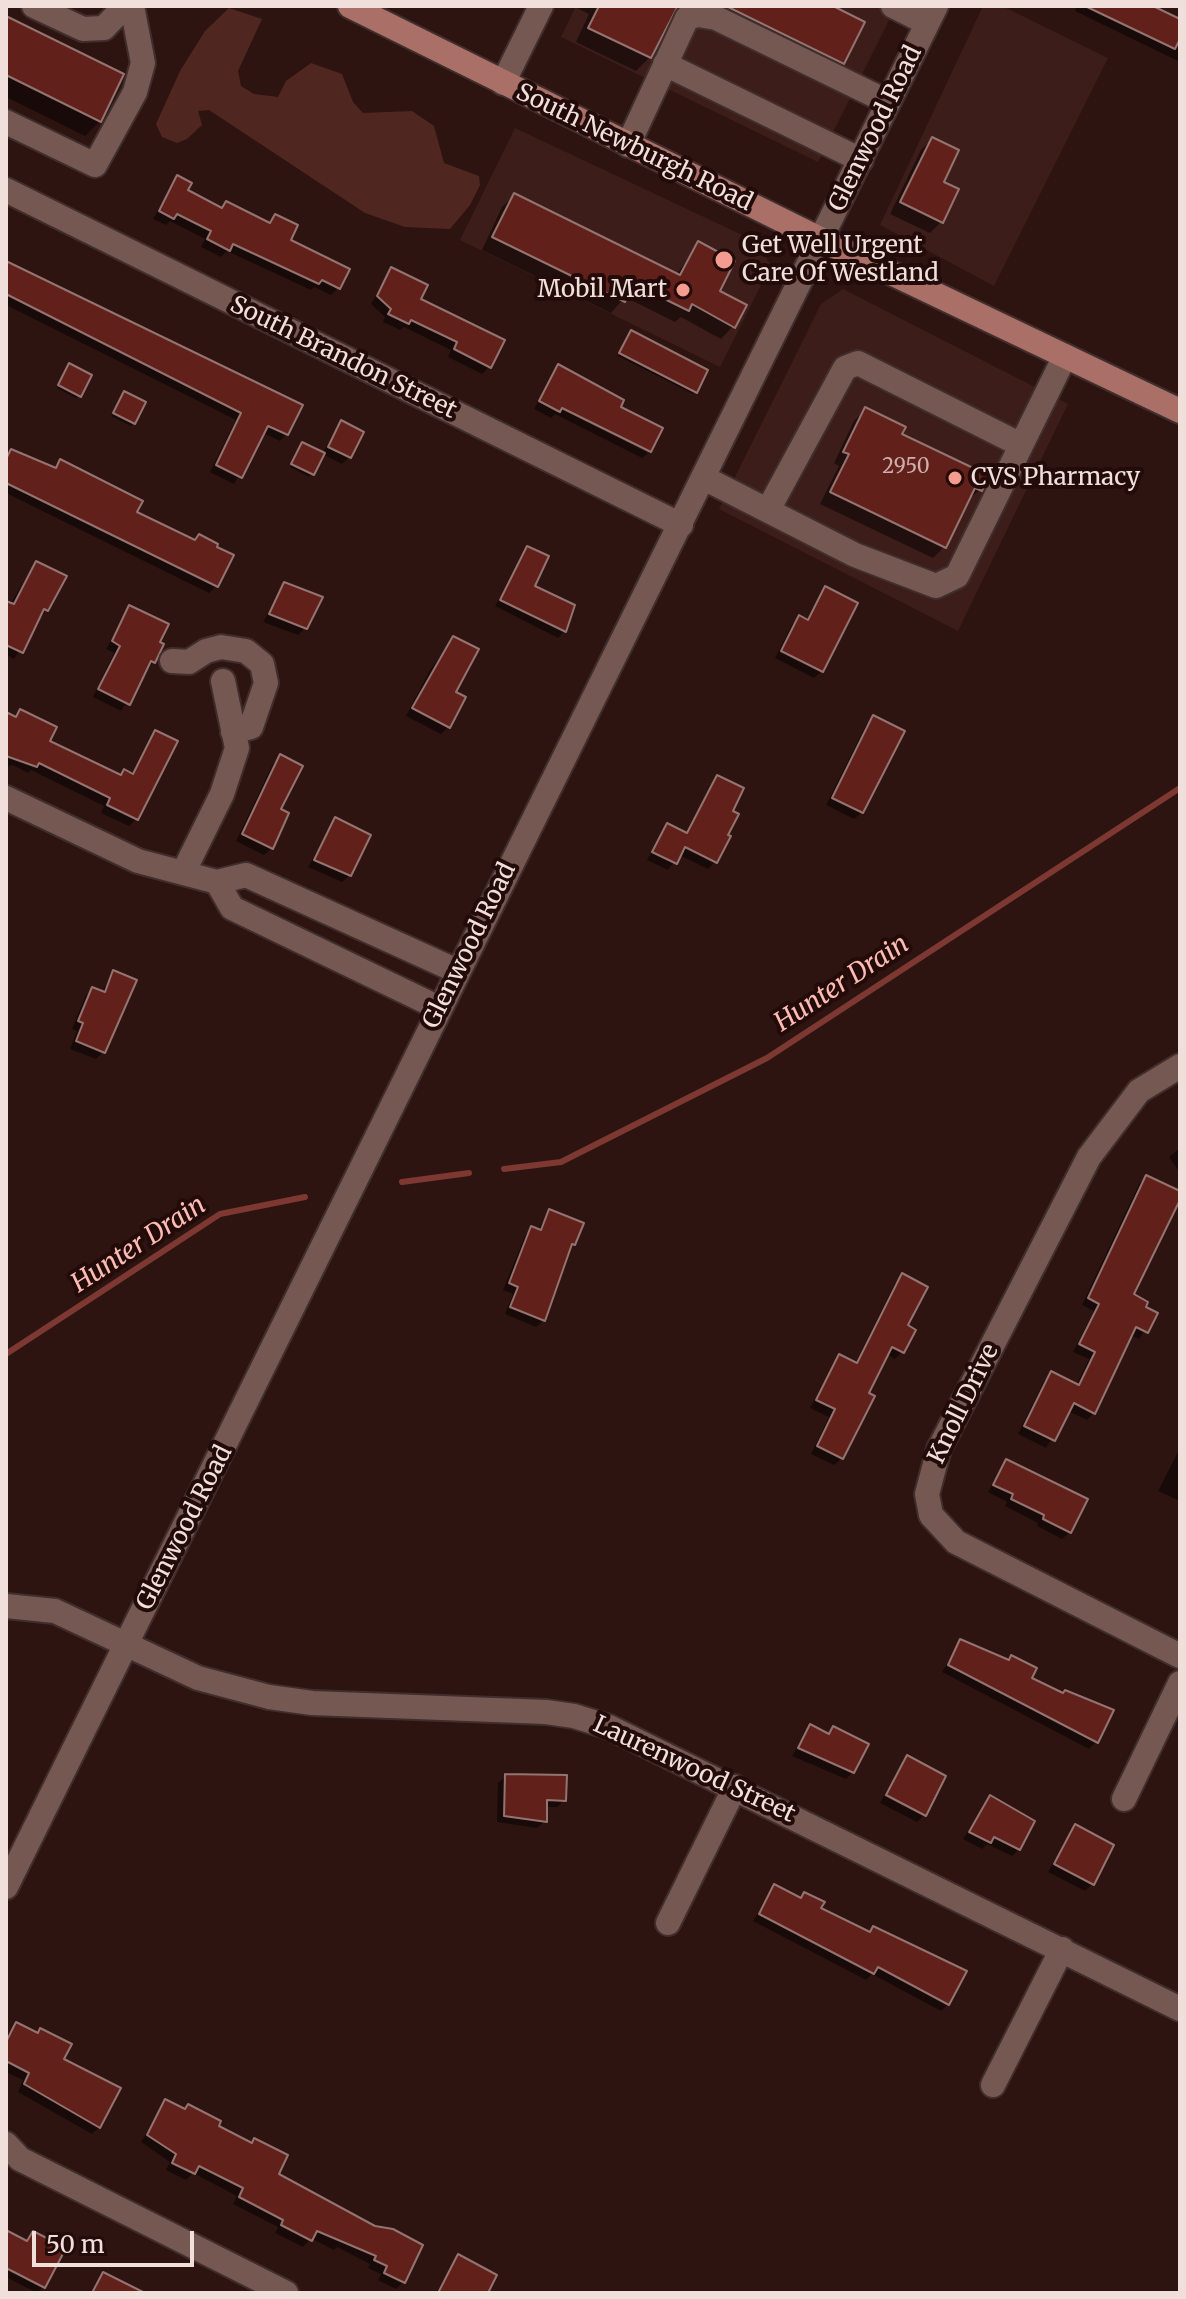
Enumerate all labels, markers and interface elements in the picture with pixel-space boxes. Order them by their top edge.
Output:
street label: Glenwood Road [823,42,929,216]
street label: South Newburgh Road [511,78,757,218]
place label: Get Well Urgent Care Of Westland [742,232,939,288]
marker: Get Well Urgent Care Of Westland [713,249,735,271]
place label: Mobil Mart [537,276,667,304]
marker: Mobil Mart [674,281,692,299]
street label: South Brandon Street [225,291,461,425]
house number: 2950 [882,455,930,479]
place label: CVS Pharmacy [971,464,1140,492]
marker: CVS Pharmacy [946,469,964,487]
street label: Glenwood Road [417,859,523,1033]
water label: Hunter Drain [769,929,915,1039]
water label: Hunter Drain [66,1190,212,1300]
street label: Knoll Drive [923,1339,1005,1469]
street label: Glenwood Road [131,1441,239,1615]
street label: Laurenwood Street [588,1711,800,1829]
scale bar [36,2215,198,2265]
text: 50 m [46,2229,105,2260]

